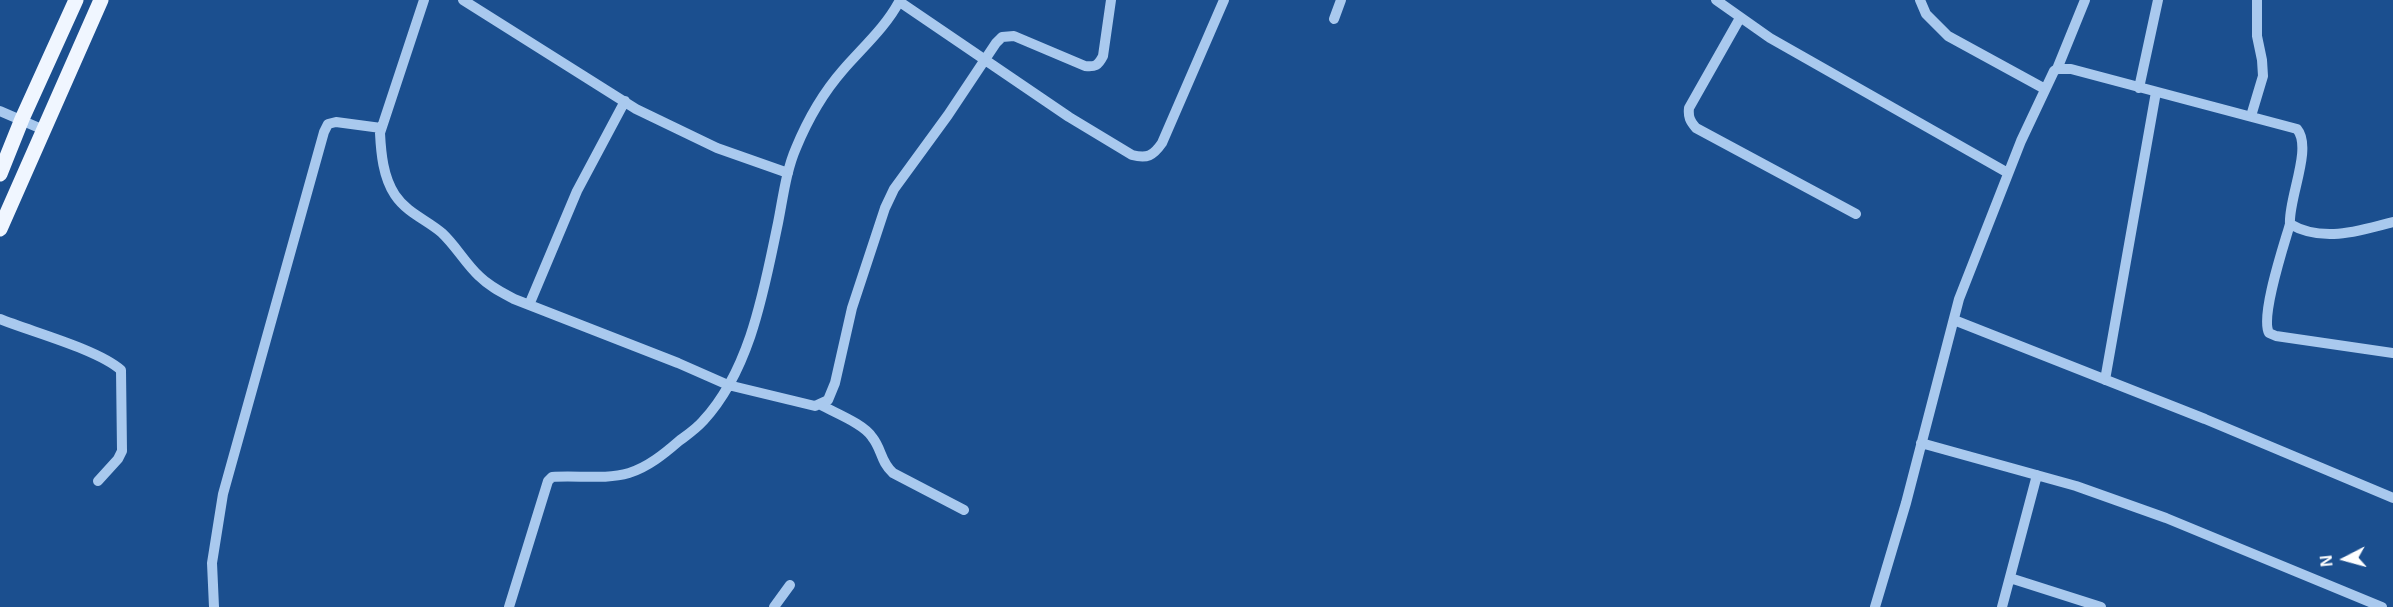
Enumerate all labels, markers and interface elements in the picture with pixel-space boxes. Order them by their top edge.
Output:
north arrow [2315,529,2375,589]
text: N [2318,554,2336,568]

